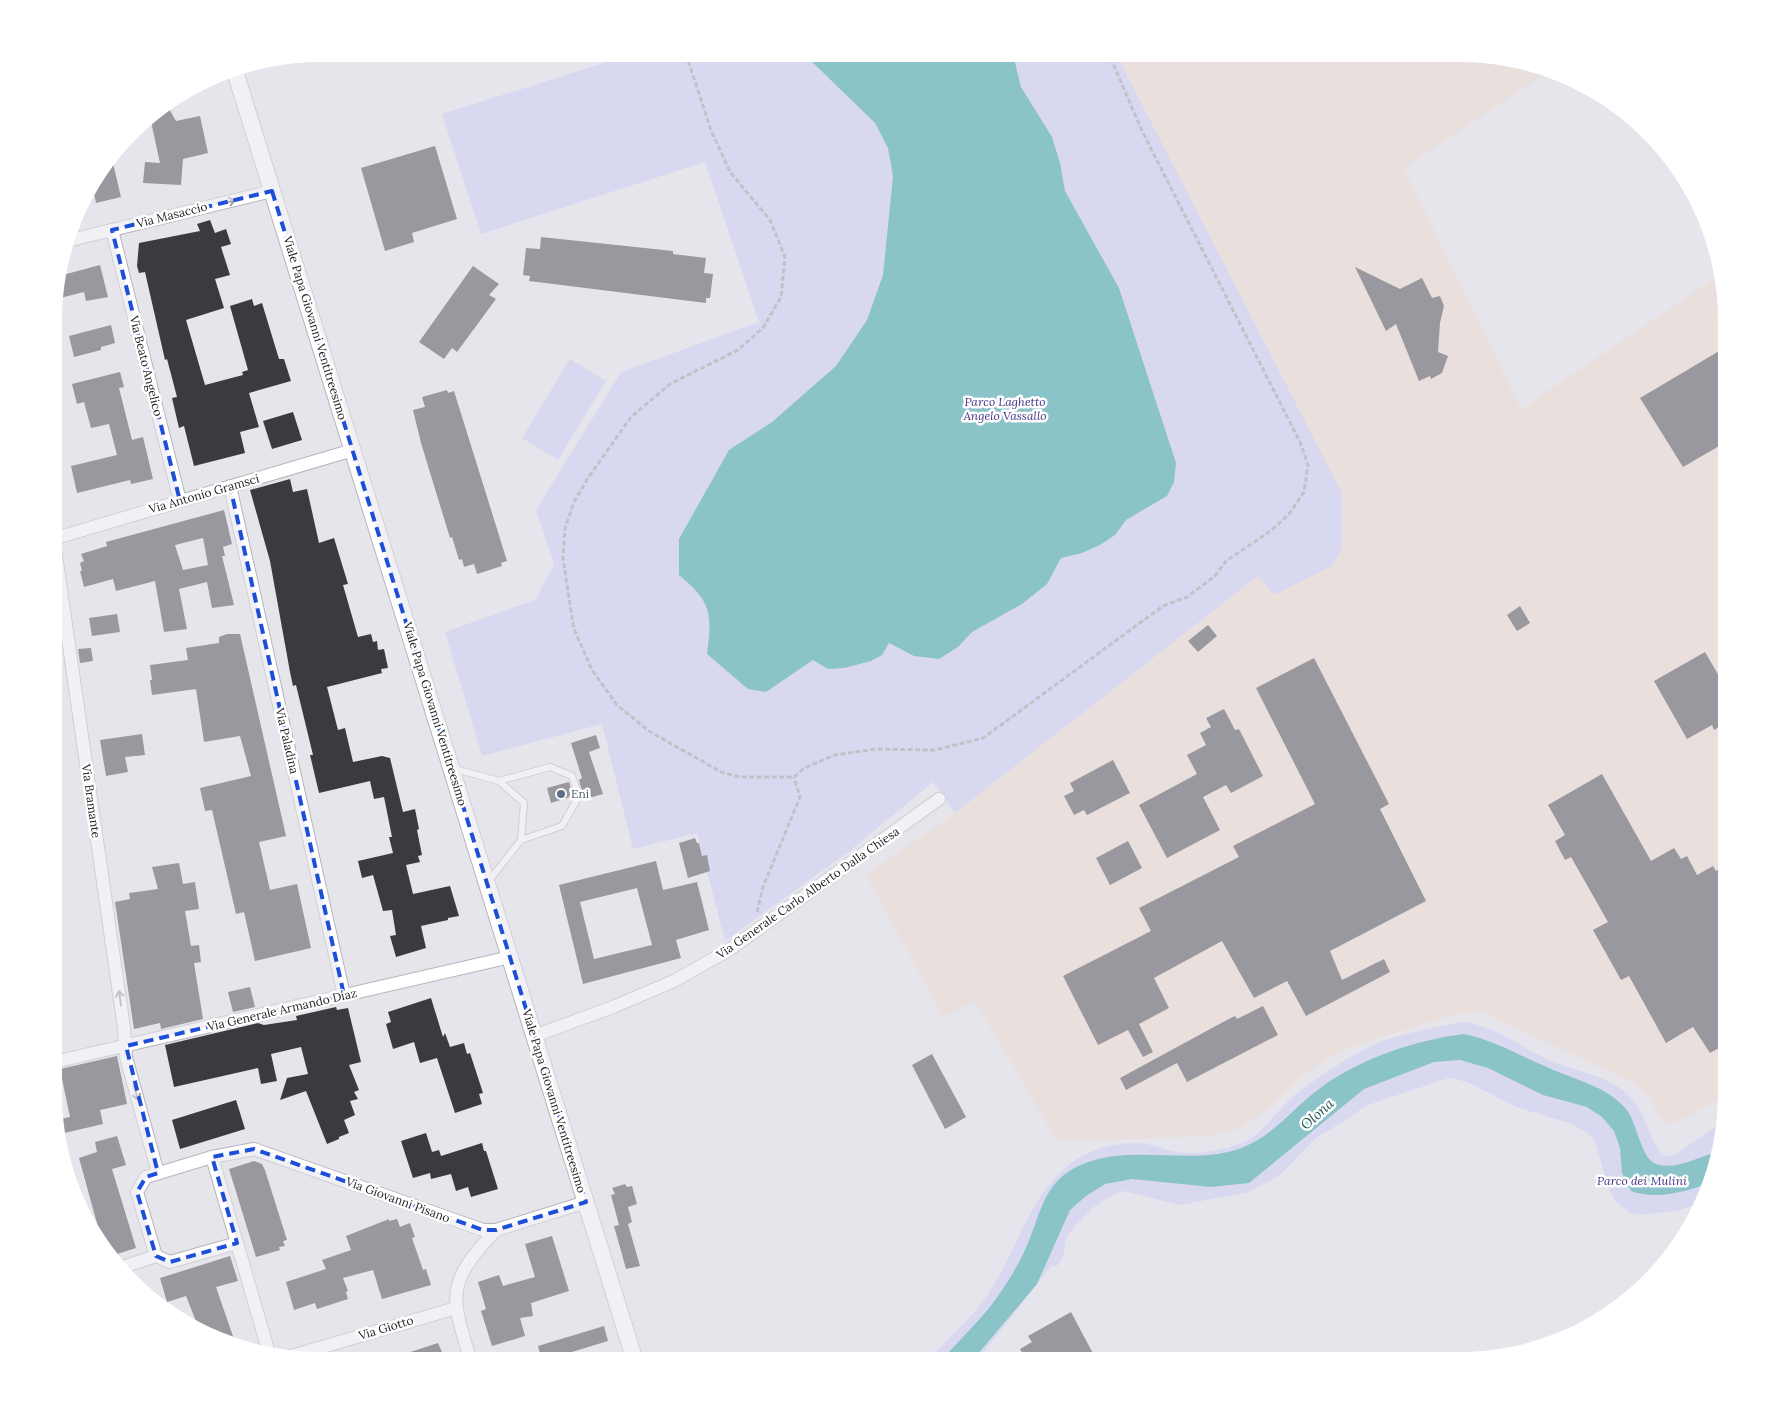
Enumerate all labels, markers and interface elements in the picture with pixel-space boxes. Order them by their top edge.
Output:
one-way arrow [219,196,235,206]
street label: Via Masaccio [134,198,209,231]
street label: Viale Papa Giovanni Ventitreesimo [280,233,351,422]
street label: Via Beato Angelico [126,313,166,418]
park label: Parco Laghetto Angelo Vassallo [962,394,1047,423]
street label: Via Antonio Gramsci [146,471,261,517]
street label: Viale Papa Giovanni Ventitreesimo [400,619,471,808]
street label: Via Paladina [272,705,302,775]
street label: Via Bramante [79,762,104,839]
place label: Eni [571,786,589,801]
marker: Eni [555,788,567,800]
street label: Via Generale Carlo Alberto Dalla Chiesa [713,823,902,962]
street label: Via Generale Armando Diaz [205,985,358,1034]
one-way arrow [115,990,125,1006]
street label: Viale Papa Giovanni Ventitreesimo [519,1006,590,1195]
one-way arrow [132,1085,141,1101]
water label: Olona [1297,1094,1338,1134]
street label: Via Giovanni Pisano [343,1173,452,1225]
park label: Parco dei Mulini [1597,1173,1687,1188]
street label: Via Giotto [356,1312,415,1343]

